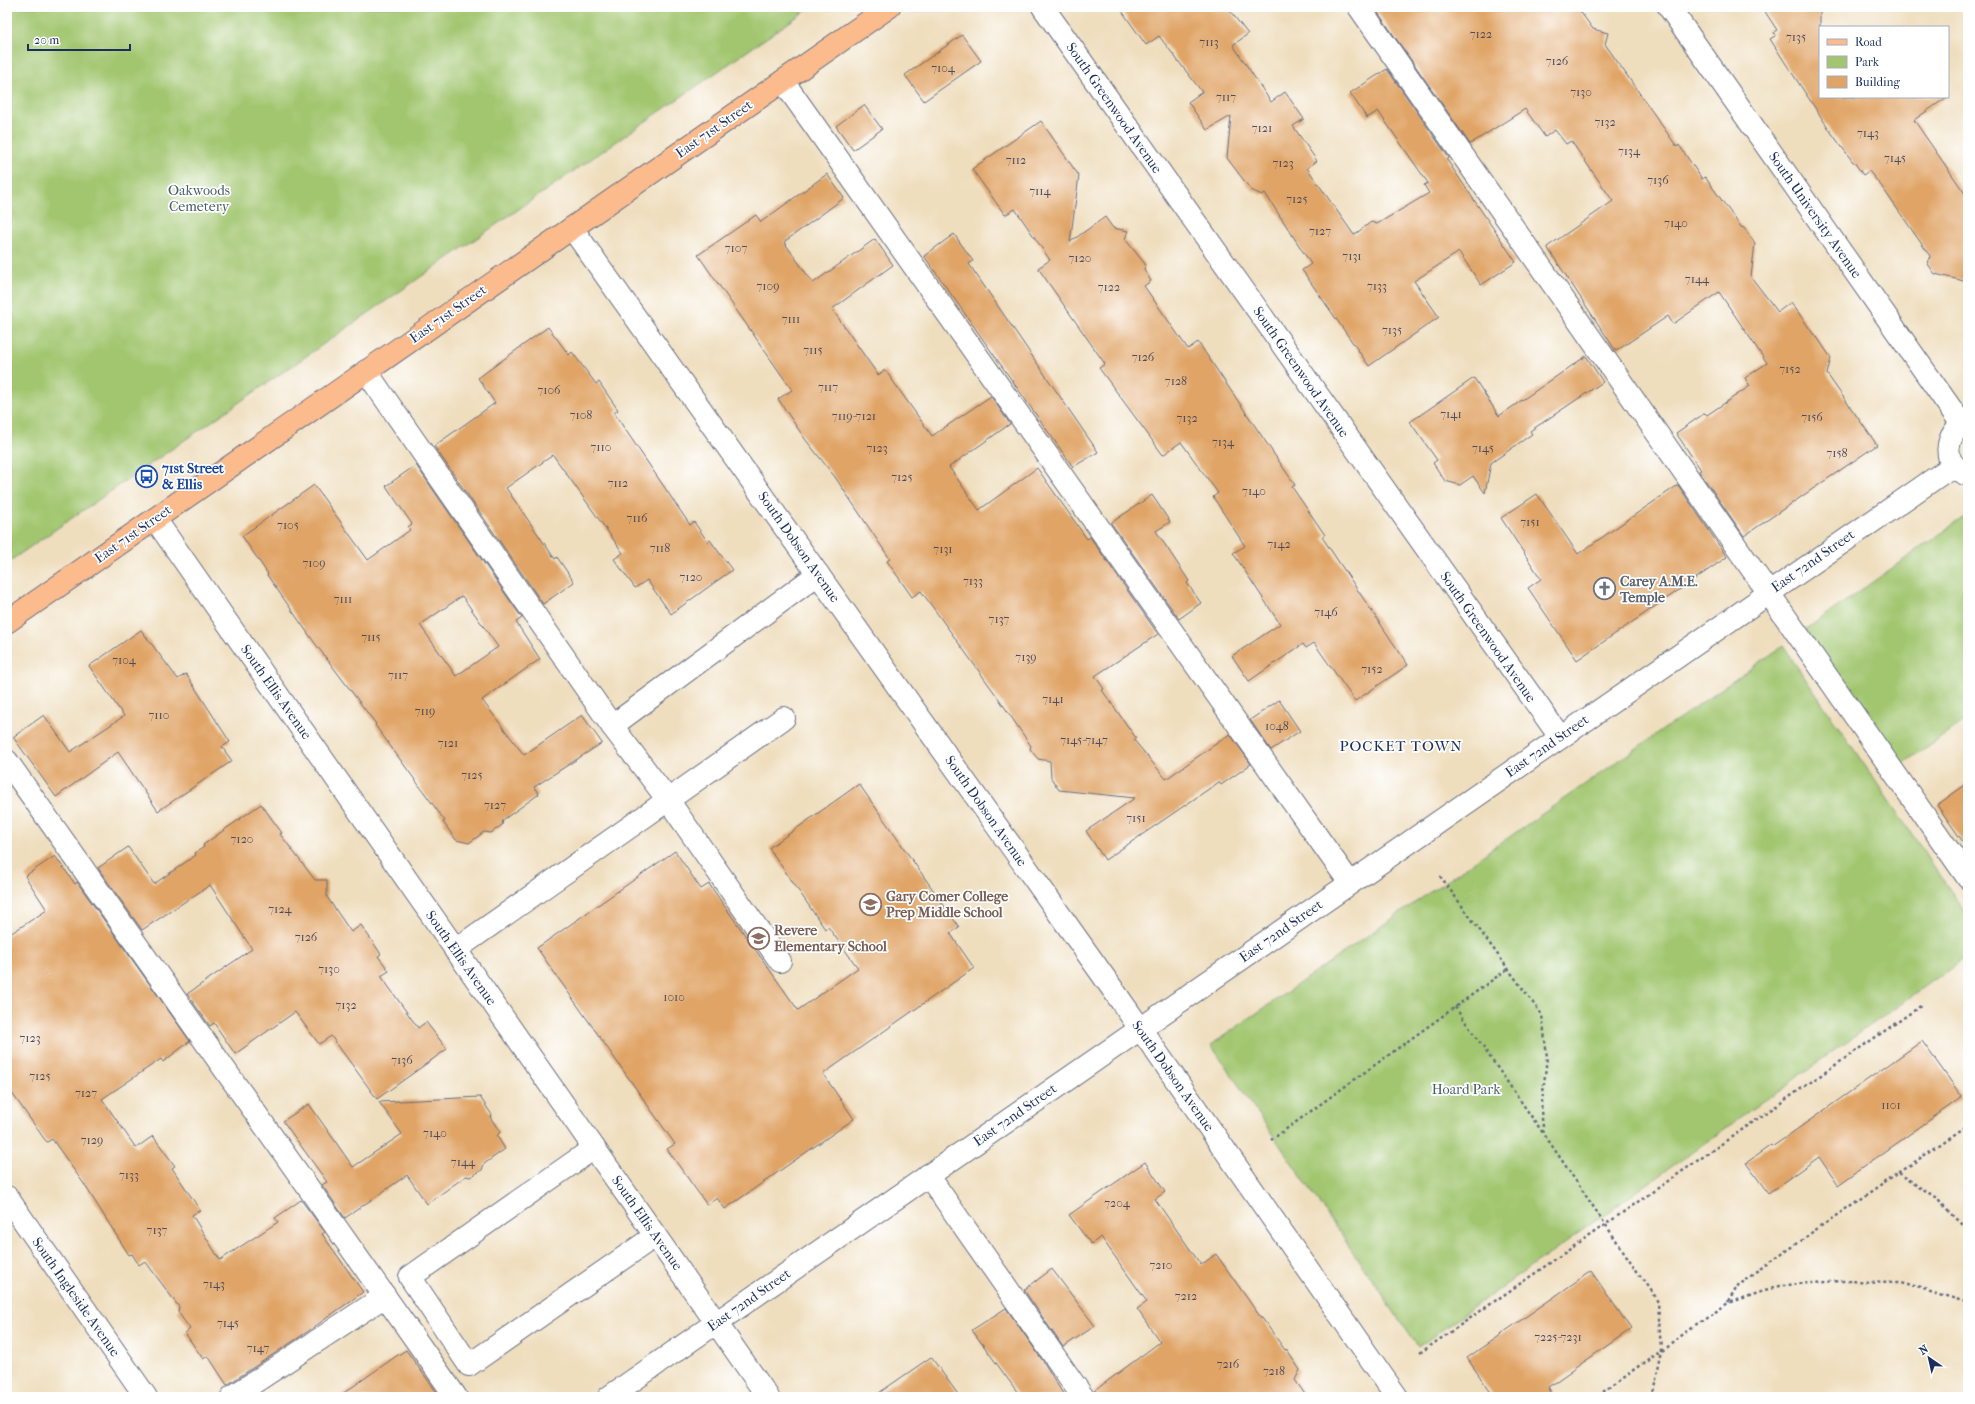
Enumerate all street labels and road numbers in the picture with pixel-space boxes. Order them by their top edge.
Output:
street label: South Greenwood Avenue [1062,39,1166,177]
street label: East 71st Street [672,96,756,162]
street label: South University Avenue [1765,149,1865,281]
street label: East 71st Street [406,281,490,347]
street label: South Greenwood Avenue [1249,303,1353,441]
street label: South Dobson Avenue [754,488,844,606]
street label: East 71st Street [91,501,175,567]
street label: East 72nd Street [1768,526,1858,596]
street label: South Greenwood Avenue [1436,568,1540,706]
street label: South Ellis Avenue [237,641,315,743]
street label: East 72nd Street [1502,711,1592,781]
street label: South Dobson Avenue [941,752,1031,870]
street label: East 72nd Street [1236,896,1326,966]
street label: South Ellis Avenue [422,907,500,1009]
street label: South Dobson Avenue [1128,1017,1218,1135]
street label: East 72nd Street [970,1080,1060,1150]
street label: South Ellis Avenue [608,1172,686,1274]
street label: South Ingleside Avenue [28,1234,124,1360]
street label: East 72nd Street [704,1265,794,1335]

